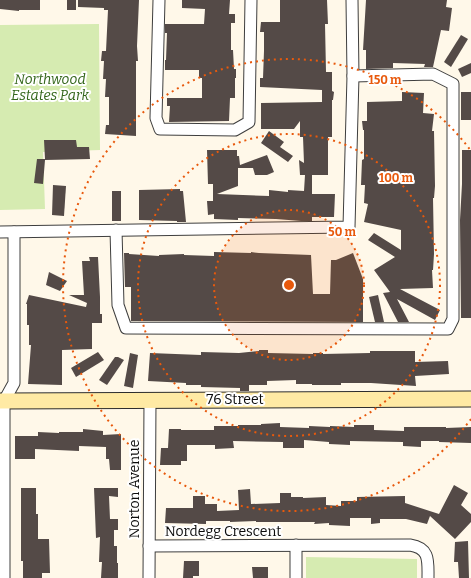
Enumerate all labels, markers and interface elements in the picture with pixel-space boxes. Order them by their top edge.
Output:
park label: Northwood Estates Park [11,71,89,104]
text: 150 m [369,73,402,87]
text: 100 m [379,171,414,185]
text: 50 m [328,225,356,239]
centre of rings [282,278,296,292]
street label: 76 Street [206,391,264,408]
street label: Norton Avenue [126,440,143,538]
street label: Nordegg Crescent [165,523,281,540]

